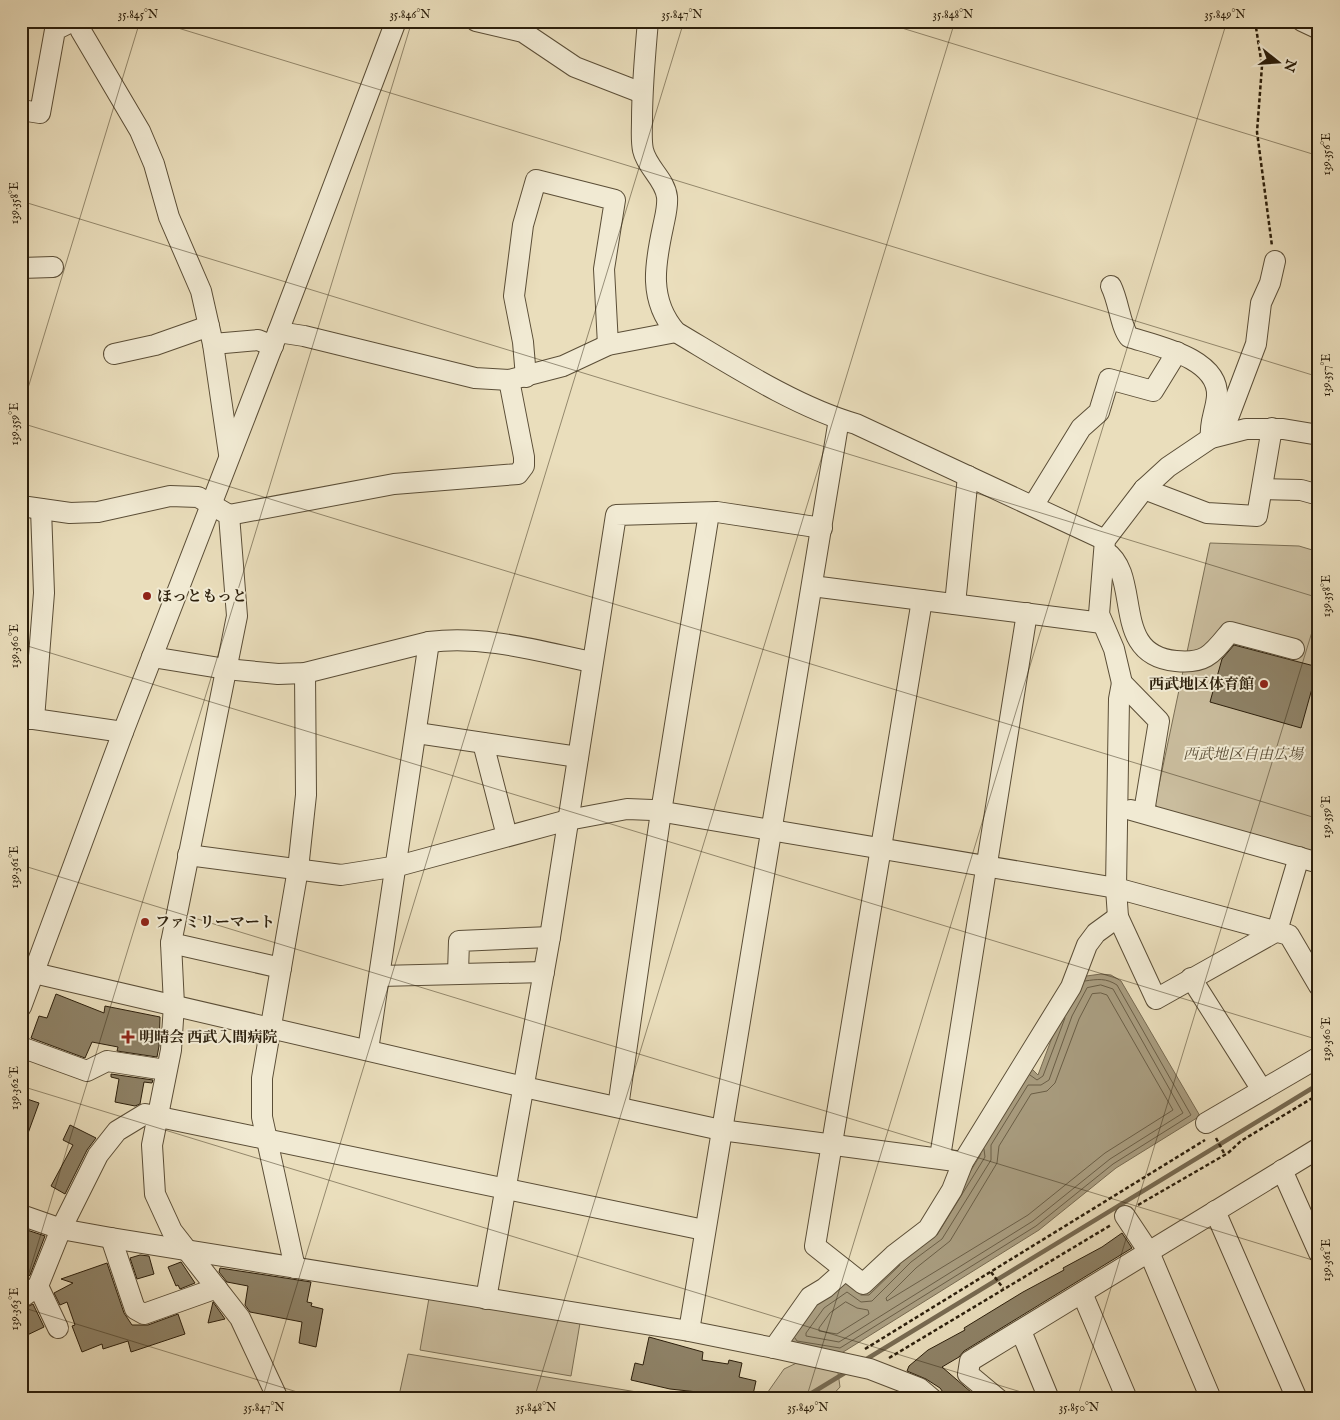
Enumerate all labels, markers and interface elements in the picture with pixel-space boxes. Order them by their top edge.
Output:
text: 35.845°N [118,7,159,22]
text: 35.846°N [389,7,431,22]
text: 35.847°N [661,7,703,22]
text: 35.848°N [933,7,974,22]
text: 35.849°N [1204,7,1246,22]
north arrow [1252,38,1302,88]
text: N [1279,56,1300,74]
text: 139.356°E [1319,133,1334,175]
text: 139.358°E [7,182,22,224]
text: 139.357°E [1319,353,1334,397]
text: 139.359°E [7,403,22,445]
text: 139.358°E [1319,575,1334,617]
place label: ほっともっと [157,587,247,606]
marker: ほっともっと [141,590,153,602]
text: 139.360°E [7,624,22,668]
place label: 西武地区体育館 [1149,675,1254,694]
marker: 西武地区体育館 [1258,678,1270,690]
park label: 西武地区自由広場 [1183,745,1305,764]
text: 139.359°E [1319,796,1334,838]
text: 139.361°E [7,846,22,888]
place label: ファミリーマート [155,913,275,932]
marker: ファミリーマート [139,916,151,928]
text: 139.360°E [1319,1017,1334,1061]
place label: 明晴会 西武入間病院 [139,1028,277,1047]
marker: 明晴会 西武入間病院 [121,1030,135,1044]
text: 139.362°E [7,1066,22,1110]
text: 139.361°E [1319,1239,1334,1281]
text: 139.363°E [7,1288,22,1330]
text: 35.847°N [243,1400,285,1415]
text: 35.848°N [516,1400,557,1415]
text: 35.849°N [787,1400,829,1415]
text: 35.850°N [1059,1400,1100,1415]

